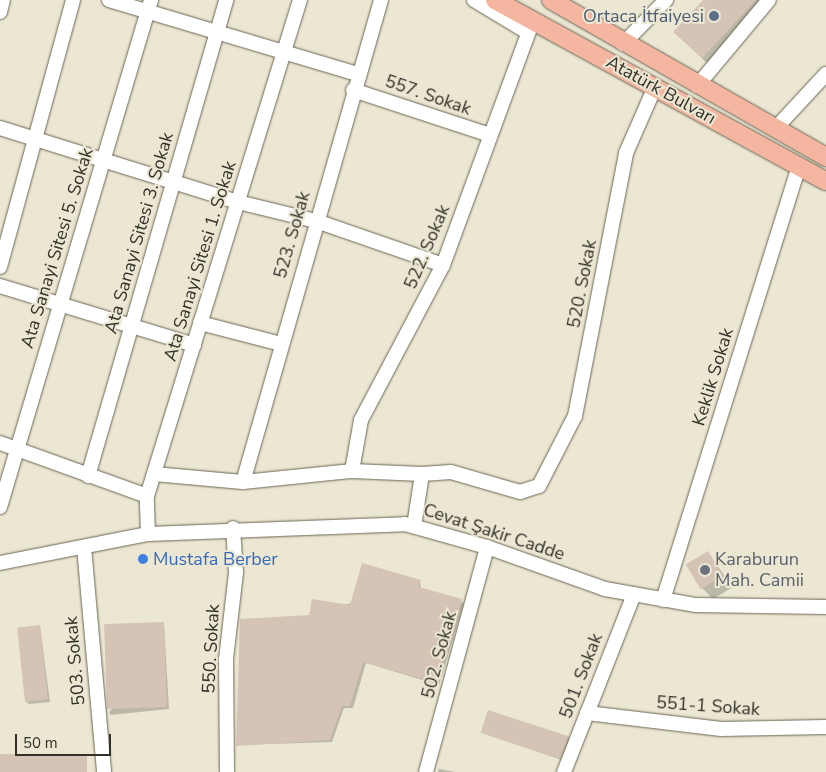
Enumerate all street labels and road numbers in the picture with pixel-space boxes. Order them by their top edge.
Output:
street label: Atatürk Bulvarı [602,51,720,129]
street label: 557. Sokak [382,70,474,120]
street label: Ata Sanayi Sitesi 3. Sokak [100,130,178,336]
street label: Ata Sanayi Sitesi 5. Sokak [16,145,98,351]
street label: Ata Sanayi Sitesi 1. Sokak [159,158,241,364]
street label: 523. Sokak [269,189,315,281]
street label: 522. Sokak [400,202,454,292]
street label: 520. Sokak [563,238,601,330]
street label: Keklik Sokak [688,325,738,429]
street label: Cevat Şakir Cadde [421,499,567,565]
street label: 550. Sokak [198,604,224,694]
street label: 502. Sokak [417,609,461,701]
street label: 503. Sokak [60,615,90,707]
street label: 501. Sokak [555,630,607,722]
street label: 551-1 Sokak [655,692,761,720]

